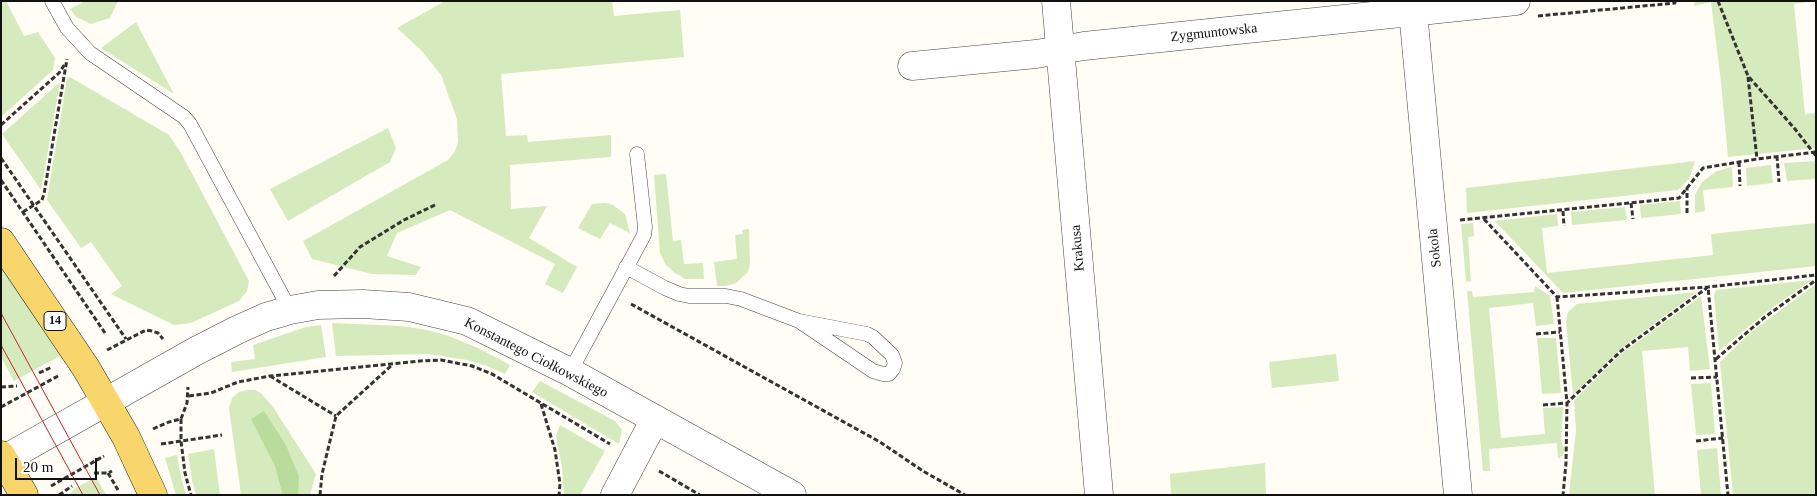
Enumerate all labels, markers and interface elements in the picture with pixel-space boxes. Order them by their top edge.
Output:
street label: Zygmuntowska [1170,20,1258,46]
street label: Krakusa [1068,224,1088,272]
street label: Sokola [1425,228,1445,268]
road number: 14 [44,312,66,331]
street label: Konstantego Ciołkowskiego [461,314,611,402]
scale bar [18,448,100,480]
text: 20 m [23,459,53,475]

